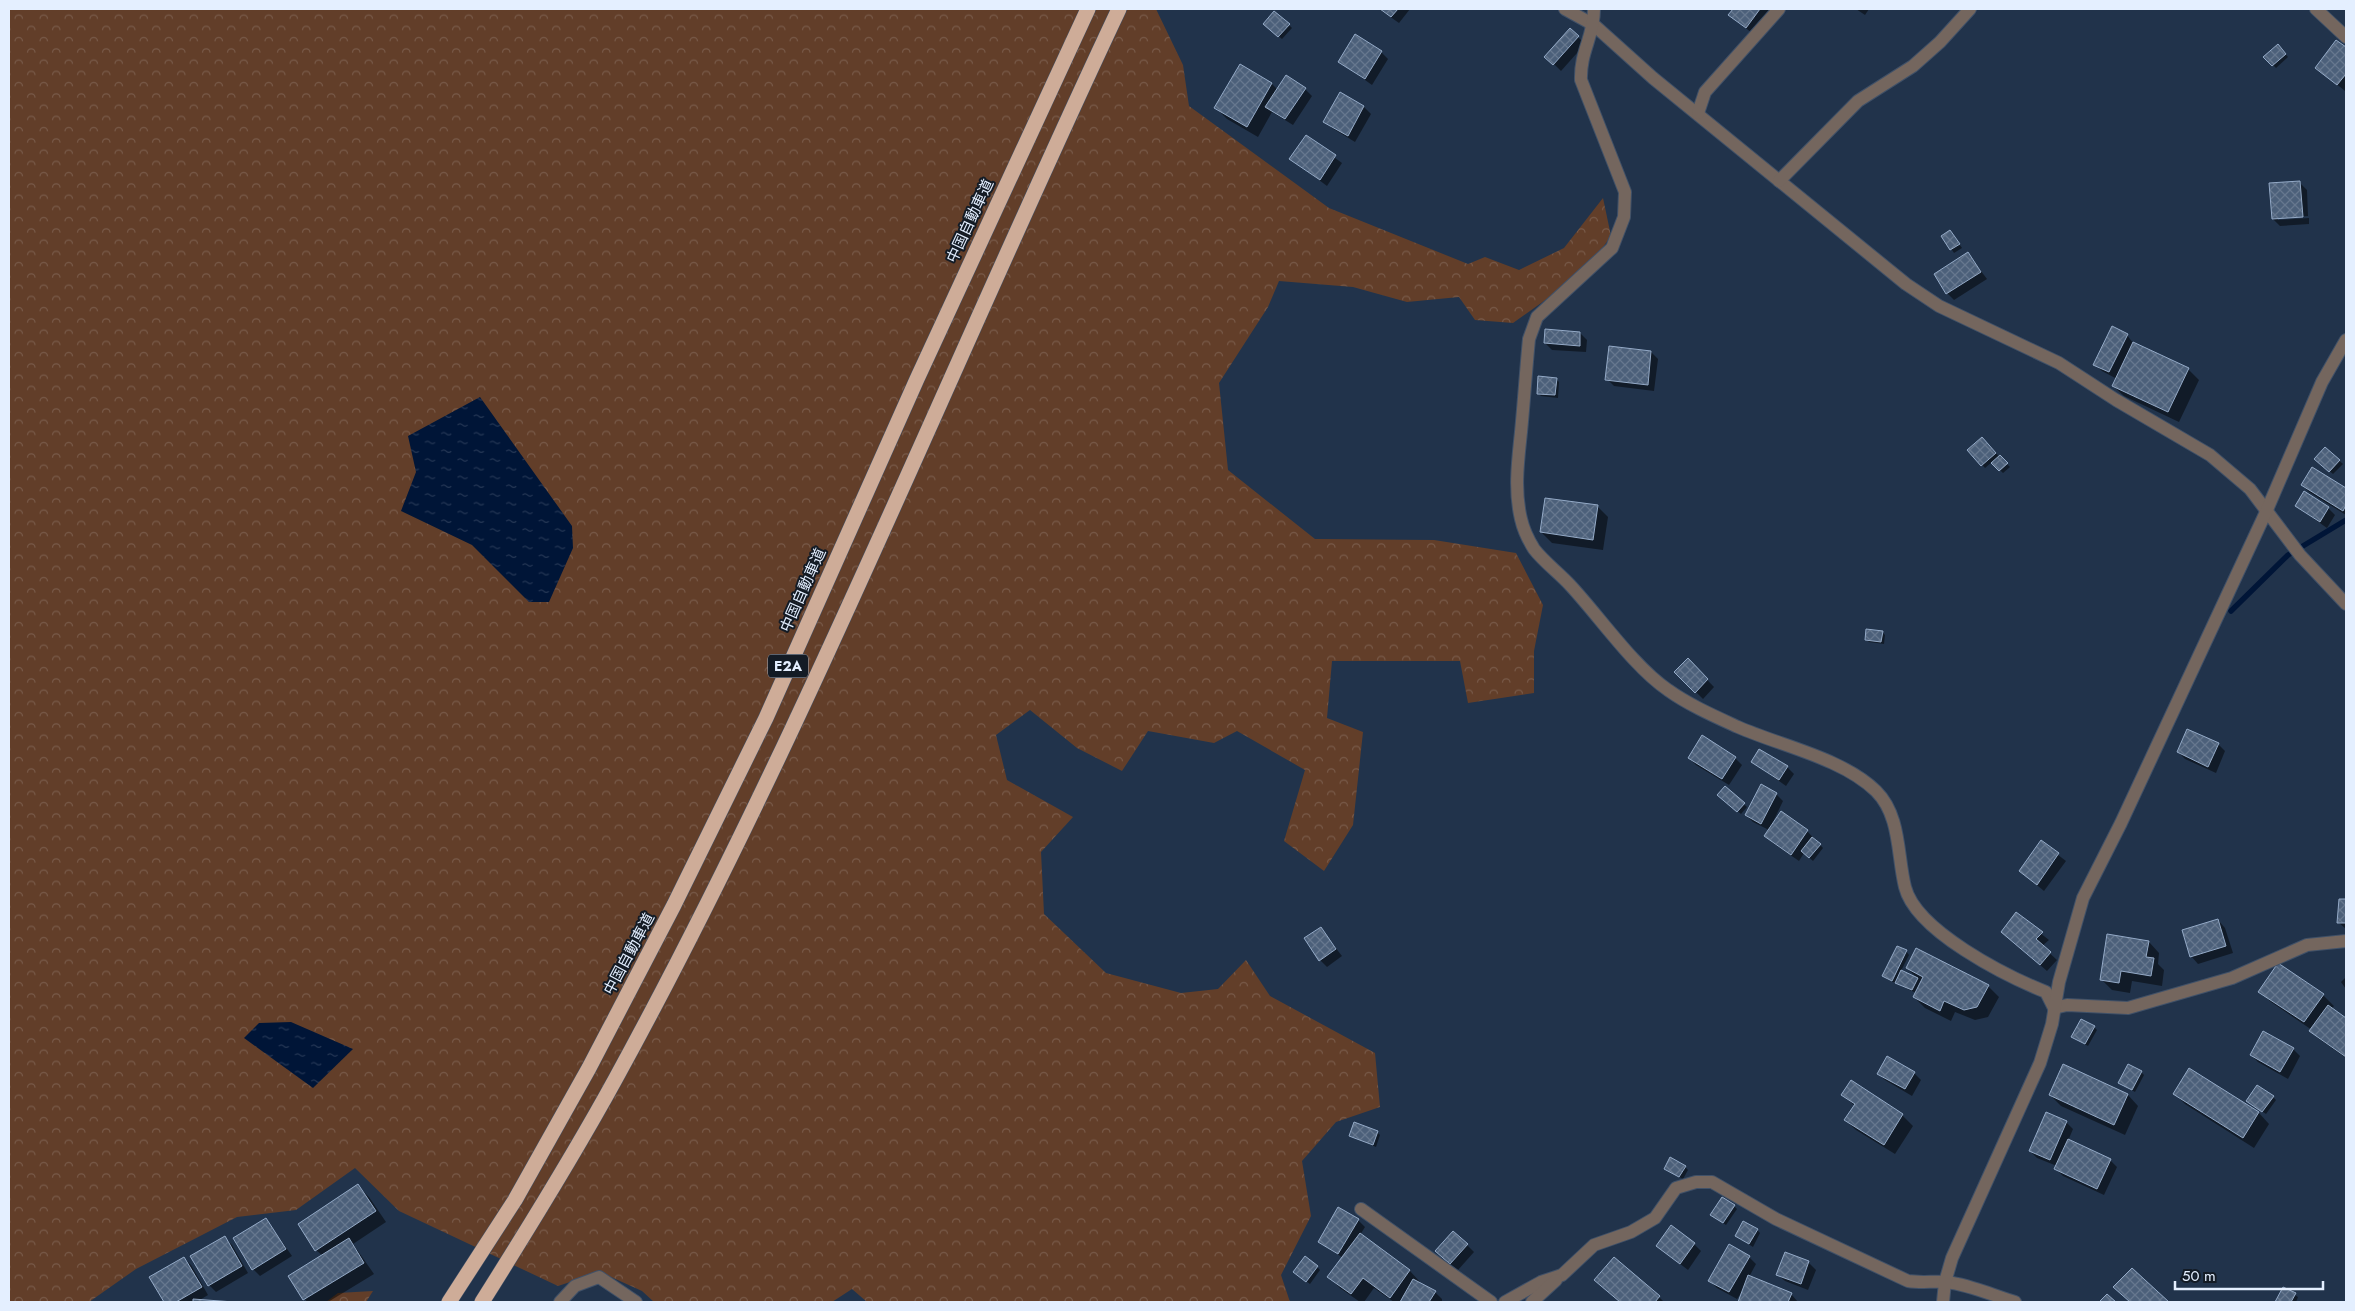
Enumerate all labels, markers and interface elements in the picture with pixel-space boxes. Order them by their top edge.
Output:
street label: 中国自動車道 [941,176,999,266]
street label: 中国自動車道 [775,544,831,636]
road number: E2A [768,654,808,678]
street label: 中国自動車道 [598,909,660,999]
scale bar [2175,1258,2322,1290]
text: 50 m [2182,1265,2216,1287]

